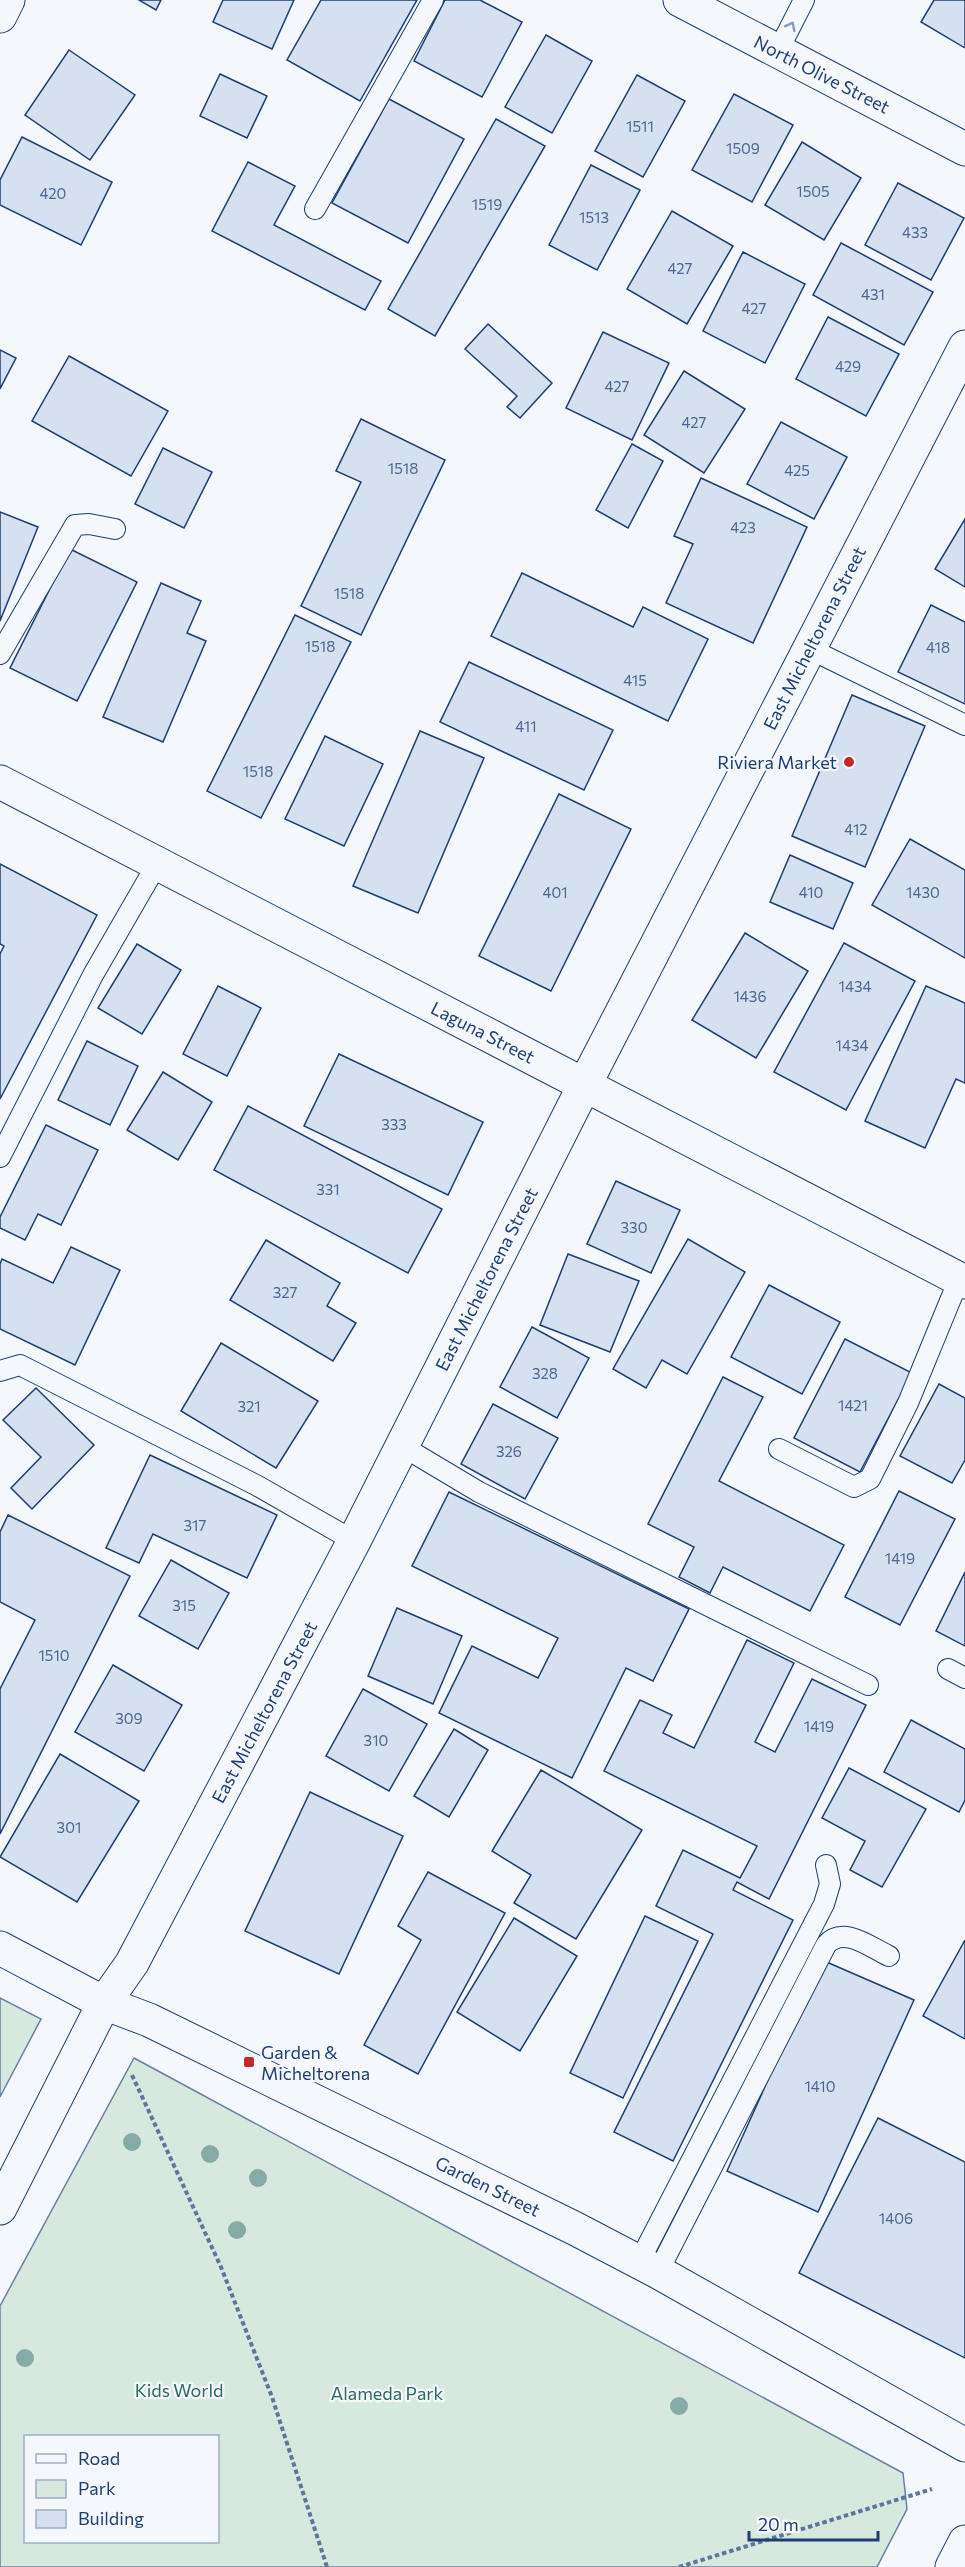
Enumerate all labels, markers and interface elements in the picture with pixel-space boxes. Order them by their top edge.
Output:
one-way arrow [784,21,795,32]
street label: North Olive Street [750,30,894,118]
house number: 1511 [626,117,654,135]
house number: 1509 [726,139,760,157]
house number: 1505 [796,182,830,200]
house number: 420 [40,184,66,202]
house number: 1519 [472,195,502,213]
house number: 1513 [579,208,609,226]
house number: 433 [902,223,928,241]
house number: 427 [668,259,693,277]
house number: 431 [861,285,885,303]
house number: 427 [742,299,767,317]
house number: 429 [835,357,861,375]
house number: 427 [605,377,630,395]
house number: 427 [682,413,707,431]
house number: 1518 [388,459,418,477]
house number: 425 [784,461,810,479]
house number: 423 [730,518,756,536]
street label: East Micheltorena Street [758,543,870,733]
house number: 1518 [334,584,364,602]
house number: 1518 [305,637,335,655]
house number: 418 [926,638,950,656]
house number: 415 [623,671,647,689]
house number: 411 [515,717,537,735]
place label: Riviera Market [717,751,837,773]
marker: Riviera Market [842,755,856,769]
house number: 1518 [243,762,273,780]
house number: 412 [844,820,868,838]
house number: 401 [542,883,568,901]
house number: 410 [799,883,823,901]
house number: 1430 [906,883,940,901]
house number: 1434 [839,977,871,995]
house number: 1436 [733,987,767,1005]
street label: Laguna Street [427,996,539,1068]
house number: 1434 [836,1036,868,1054]
house number: 333 [381,1115,407,1133]
house number: 331 [316,1180,340,1198]
street label: East Micheltorena Street [430,1184,542,1374]
house number: 330 [621,1218,647,1236]
house number: 327 [273,1283,297,1301]
house number: 328 [532,1364,558,1382]
house number: 1421 [838,1396,868,1414]
house number: 321 [237,1397,261,1415]
house number: 326 [496,1442,522,1460]
house number: 317 [184,1516,207,1534]
house number: 1419 [885,1549,915,1567]
house number: 315 [172,1596,196,1614]
street label: East Micheltorena Street [207,1617,321,1807]
house number: 1510 [38,1646,70,1664]
house number: 309 [115,1709,143,1727]
house number: 1419 [804,1717,834,1735]
house number: 310 [364,1731,388,1749]
house number: 301 [57,1818,81,1836]
place label: Garden & Micheltorena [261,2041,370,2084]
marker: Garden & Micheltorena [242,2055,256,2069]
house number: 1410 [804,2077,836,2095]
street label: Garden Street [432,2151,544,2221]
house number: 1406 [879,2209,913,2227]
park label: Kids World [135,2379,223,2401]
park label: Alameda Park [331,2382,443,2404]
legend [24,2435,219,2543]
text: Road [78,2447,120,2469]
text: Park [78,2477,116,2499]
scale bar [749,2504,878,2542]
text: Building [78,2507,144,2529]
text: 20 m [758,2513,799,2535]

